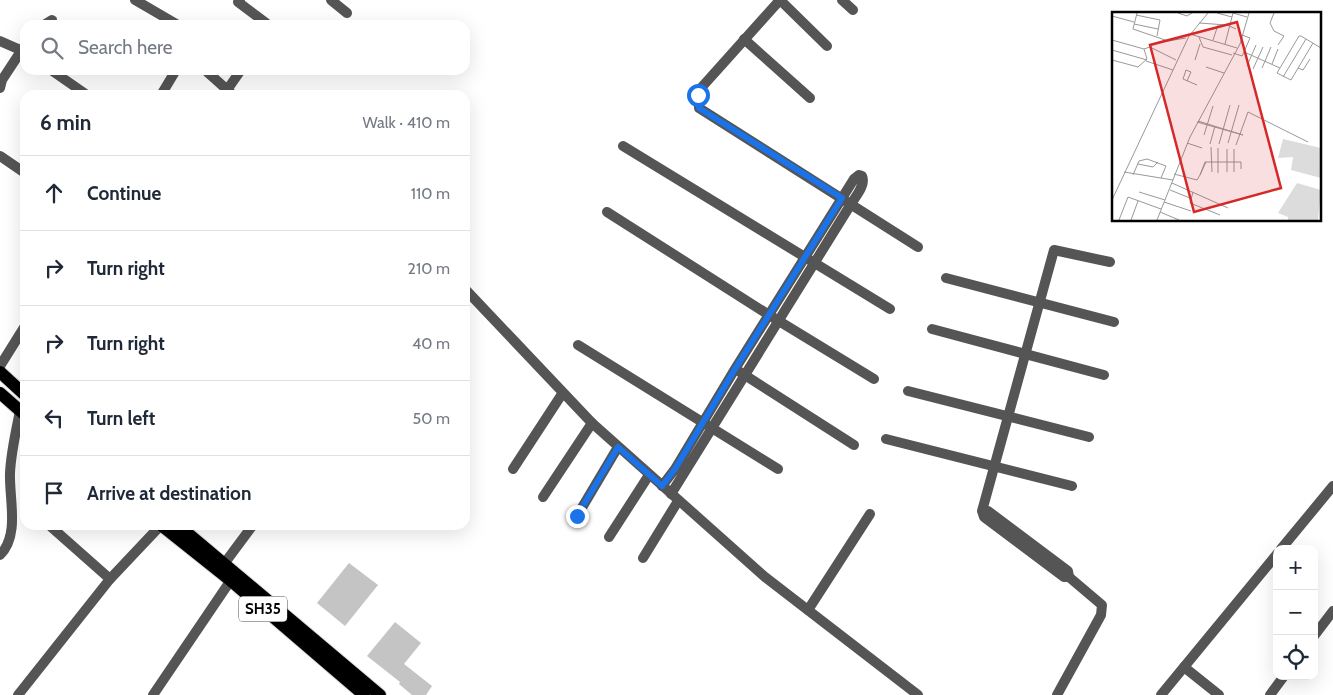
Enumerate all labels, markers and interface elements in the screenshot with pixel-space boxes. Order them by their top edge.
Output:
inset map [1112,12,1320,221]
search box [20,20,470,75]
icon: search [38,34,66,62]
text: Search here [78,36,172,59]
route start [687,84,710,107]
text: 6 min [40,110,91,135]
text: Walk · 410 m [363,113,450,132]
icon: ahead [40,179,68,207]
text: Continue [87,182,161,205]
text: 110 m [411,184,450,203]
icon: right [40,254,68,282]
text: Turn right [87,257,165,280]
text: 210 m [408,259,450,278]
icon: right [40,329,68,357]
text: Turn right [87,332,165,355]
text: 40 m [412,334,450,353]
icon: left [40,404,68,432]
text: Turn left [87,407,155,430]
text: 50 m [413,409,450,428]
icon: arrive [40,479,68,507]
text: Arrive at destination [87,482,251,505]
route end [566,505,589,528]
map controls [1273,545,1318,680]
button: + [1273,545,1318,590]
button: − [1273,590,1318,635]
road number: SH35 [239,596,287,622]
button: locate [1273,635,1318,680]

